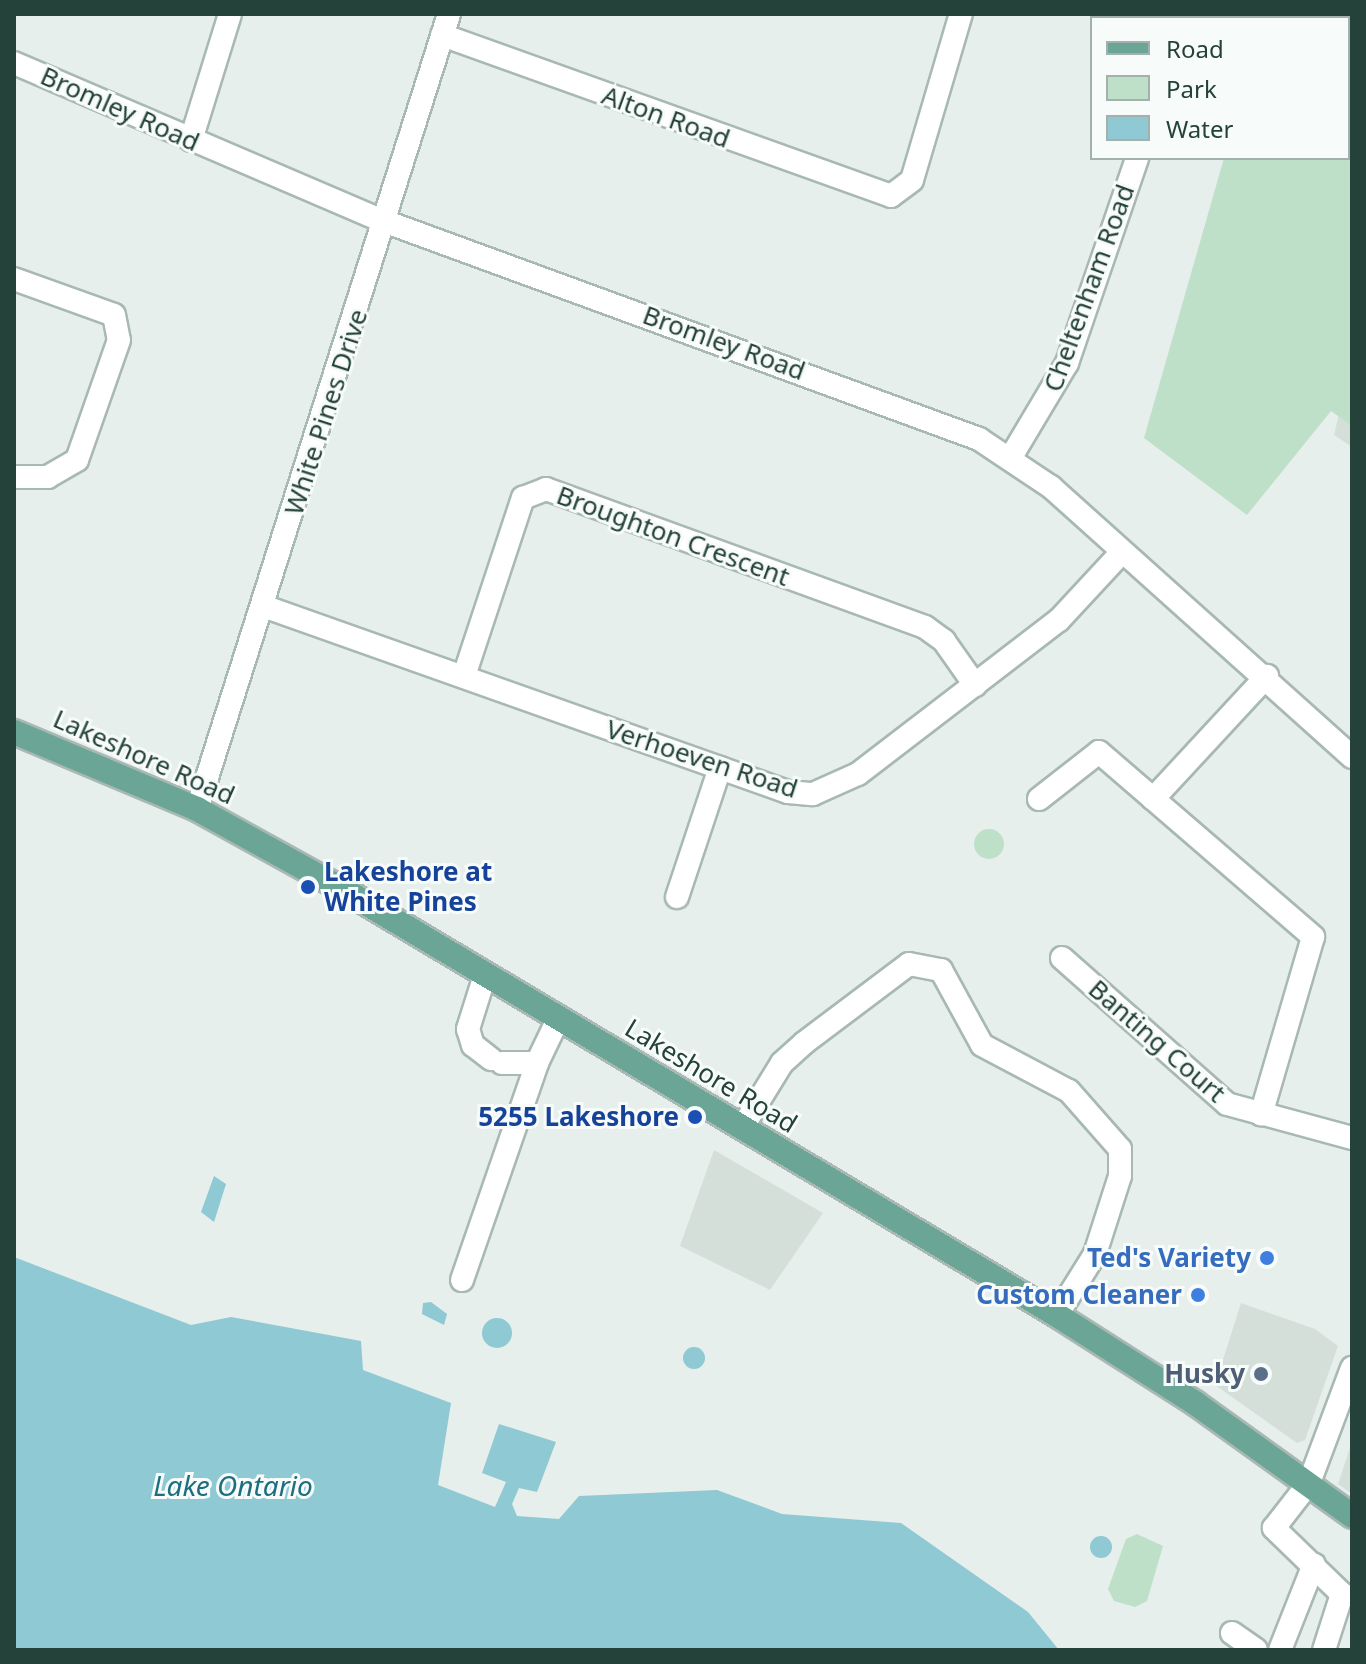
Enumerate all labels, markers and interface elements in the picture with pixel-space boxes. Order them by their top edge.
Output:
legend [1090,16,1350,160]
text: Road [1166,32,1224,65]
street label: Bromley Road [36,60,204,158]
text: Park [1166,72,1217,105]
street label: Alton Road [598,79,734,155]
text: Water [1166,112,1233,145]
street label: Cheltenham Road [1037,180,1141,396]
street label: Bromley Road [639,299,809,387]
street label: White Pines Drive [278,305,374,519]
street label: Broughton Crescent [552,479,794,593]
street label: Lakeshore Road [49,703,239,811]
street label: Verhoeven Road [602,713,802,805]
place label: Lakeshore at White Pines [324,856,492,918]
marker: Lakeshore at White Pines [299,878,317,896]
street label: Banting Court [1082,973,1232,1109]
street label: Lakeshore Road [619,1012,803,1140]
place label: 5255 Lakeshore [478,1101,679,1133]
marker: 5255 Lakeshore [686,1108,704,1126]
place label: Ted's Variety [1087,1242,1251,1274]
marker: Ted's Variety [1258,1249,1276,1267]
place label: Custom Cleaner [976,1279,1182,1311]
marker: Custom Cleaner [1189,1286,1207,1304]
place label: Husky [1164,1358,1245,1390]
marker: Husky [1252,1365,1270,1383]
water label: Lake Ontario [153,1468,313,1502]

